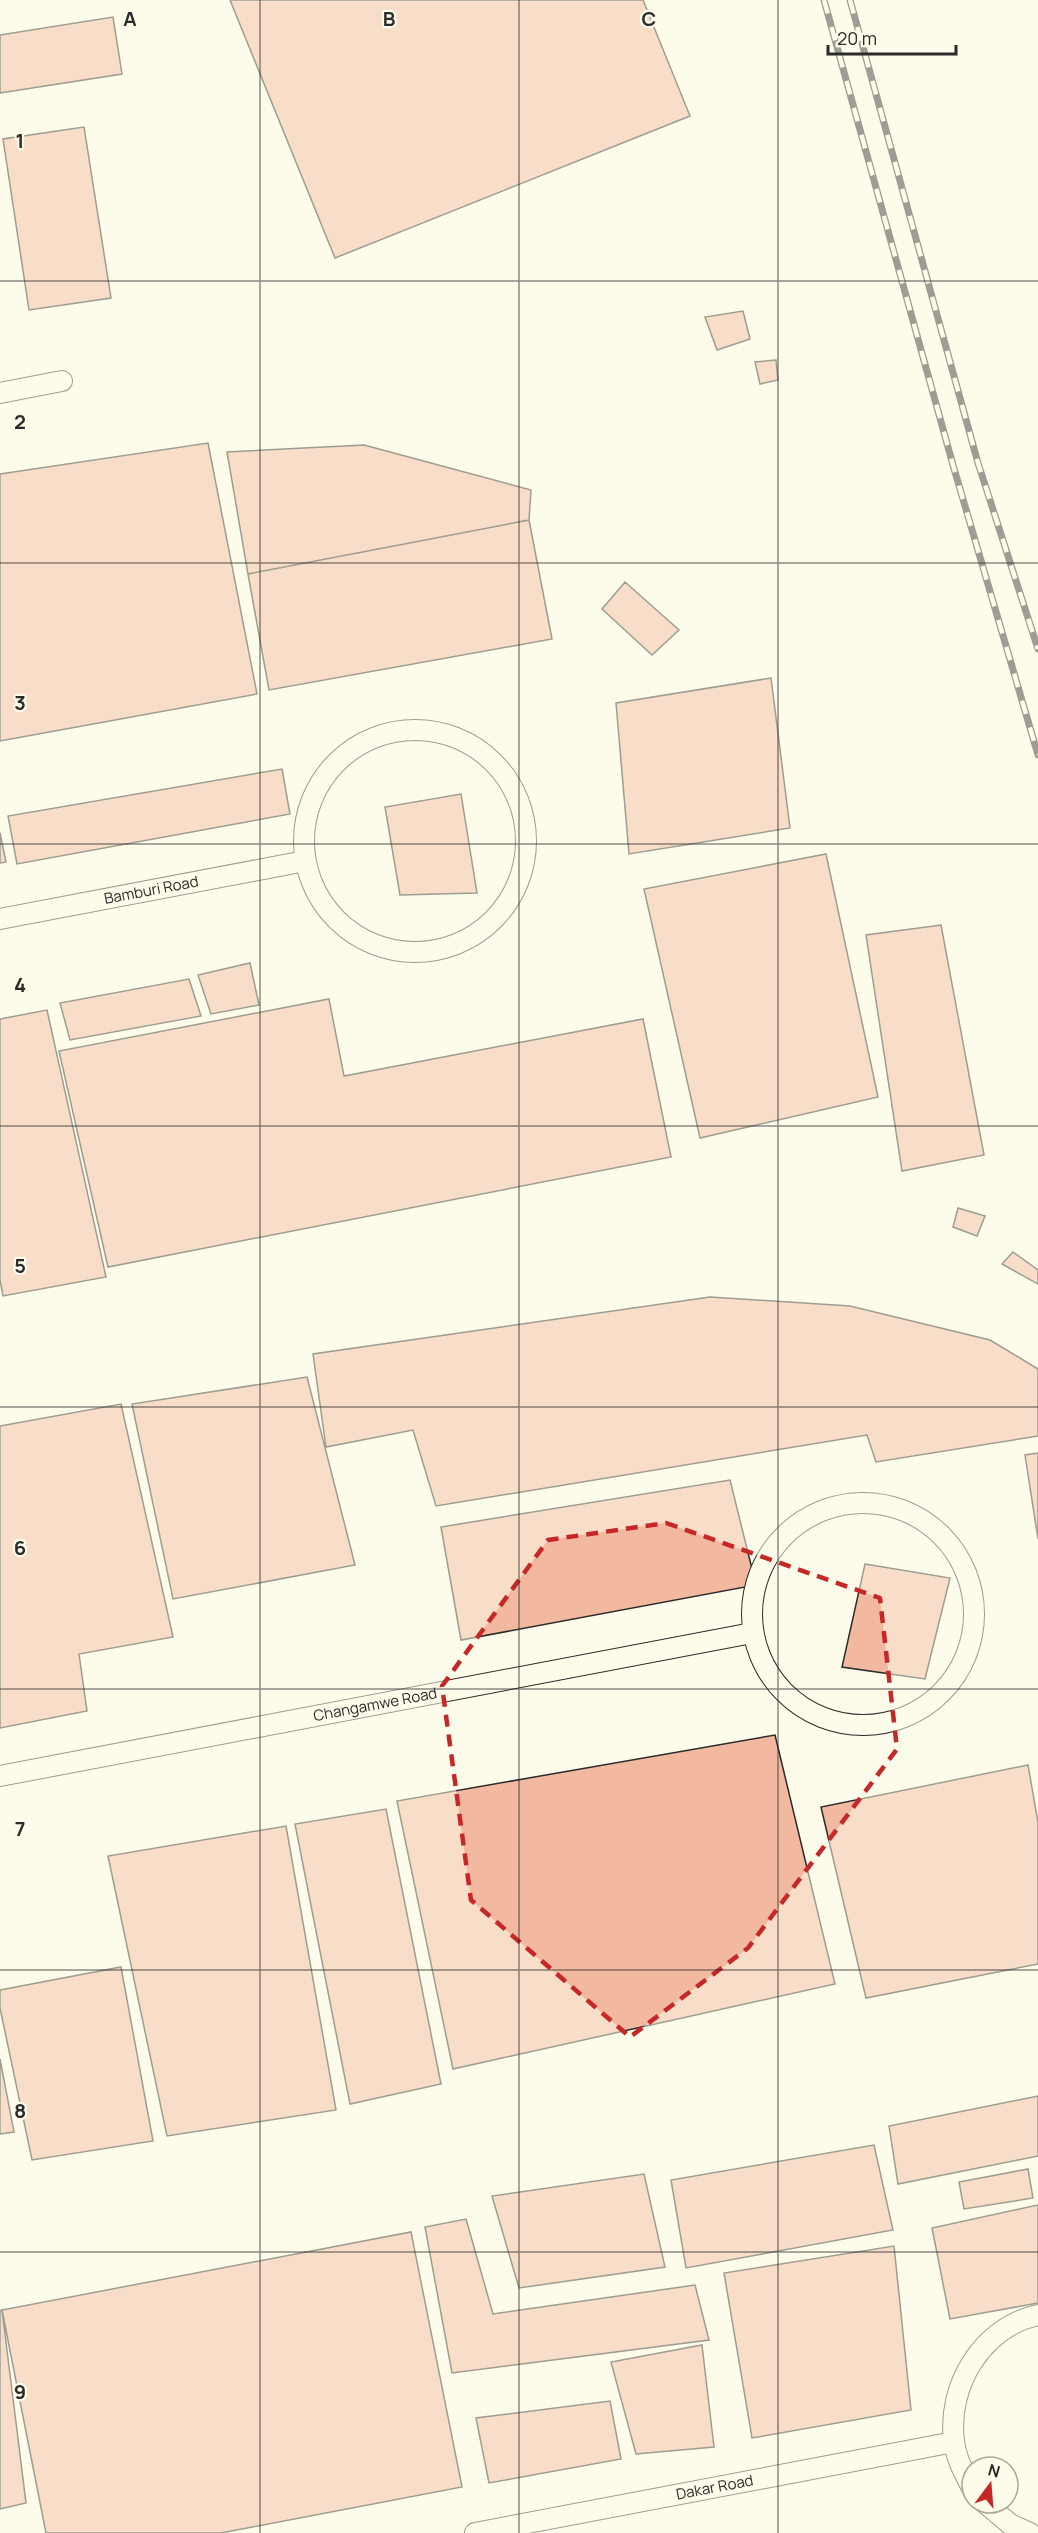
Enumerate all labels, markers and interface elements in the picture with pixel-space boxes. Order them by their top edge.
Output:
text: A [123,5,137,32]
text: B [383,5,396,32]
text: C [642,5,656,32]
scale bar [828,18,956,56]
text: 20 m [837,26,877,50]
text: 1 [16,127,24,154]
text: 2 [14,408,26,435]
text: 3 [14,689,26,716]
street label: Bamburi Road [102,870,200,909]
text: 4 [14,971,26,998]
text: 5 [14,1252,26,1279]
text: 6 [14,1534,26,1561]
street label: Changamwe Road [312,1682,439,1726]
text: 7 [15,1815,25,1842]
text: 8 [14,2097,26,2124]
text: 9 [14,2378,26,2405]
north arrow [960,2455,1020,2515]
text: N [986,2458,1003,2483]
street label: Dakar Road [674,2469,755,2505]

